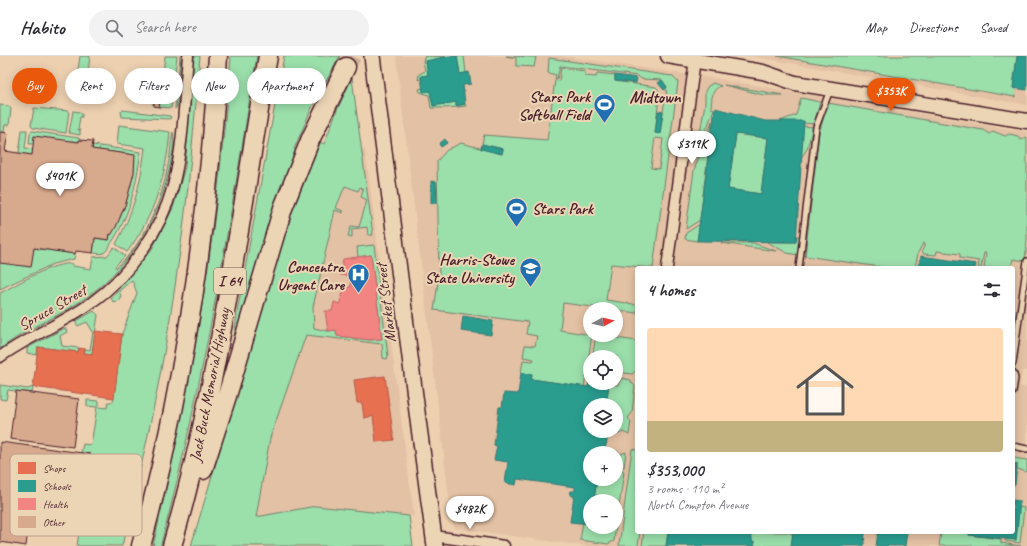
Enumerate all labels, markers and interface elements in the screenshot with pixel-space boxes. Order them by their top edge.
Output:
search box [89,10,369,46]
text: Habito [20,16,65,40]
icon: search [103,17,125,39]
text: Search here [135,18,196,37]
text: Map [866,19,887,36]
text: Directions [909,19,958,36]
text: Saved [980,19,1007,36]
chip: Buy [12,68,57,104]
chip: Rent [65,68,116,104]
chip: Filters [124,68,183,104]
chip: New [191,68,239,104]
chip: Apartment [247,68,326,104]
pin: $353K [863,78,919,112]
text: $353K [876,83,906,99]
place label: Stars Park Softball Field [519,87,593,125]
district label: Midtown [629,87,682,108]
sports icon: Stars Park Softball Field [592,92,618,125]
pin: $319K [664,131,720,165]
text: $319K [677,136,707,152]
pin: $401K [32,163,88,197]
text: $401K [45,168,75,184]
sports icon: Stars Park [504,195,530,228]
place label: Stars Park [532,199,595,219]
place label: Harris-Stowe State University [425,250,516,288]
school or university icon: Harris-Stowe State University [517,255,543,288]
place label: Concentra Urgent Care [277,257,346,295]
street label: Market Street [371,260,401,343]
hospital icon: Concentra Urgent Care [346,262,372,295]
road number: I 64 [214,268,246,294]
street label: Spruce Street [15,279,92,335]
icon: filters [981,279,1003,301]
text: 4 homes [647,280,695,301]
north arrow [583,302,623,342]
map controls [583,302,623,534]
street label: Jack Buck Memorial Highway [185,305,235,465]
button: locate [583,350,623,390]
icon: home [789,354,861,426]
button: layers [583,398,623,438]
button: + [583,446,623,486]
legend [10,454,142,536]
text: $353,000 [647,460,704,481]
text: Shops [43,461,67,475]
text: Schools [43,479,72,493]
text: 3 rooms · 110 m² [647,481,723,497]
button: − [583,494,623,534]
pin: $482K [442,496,498,530]
text: Health [43,497,69,511]
text: North Compton Avenue [647,497,748,513]
text: $482K [455,501,485,517]
text: Other [43,515,66,529]

